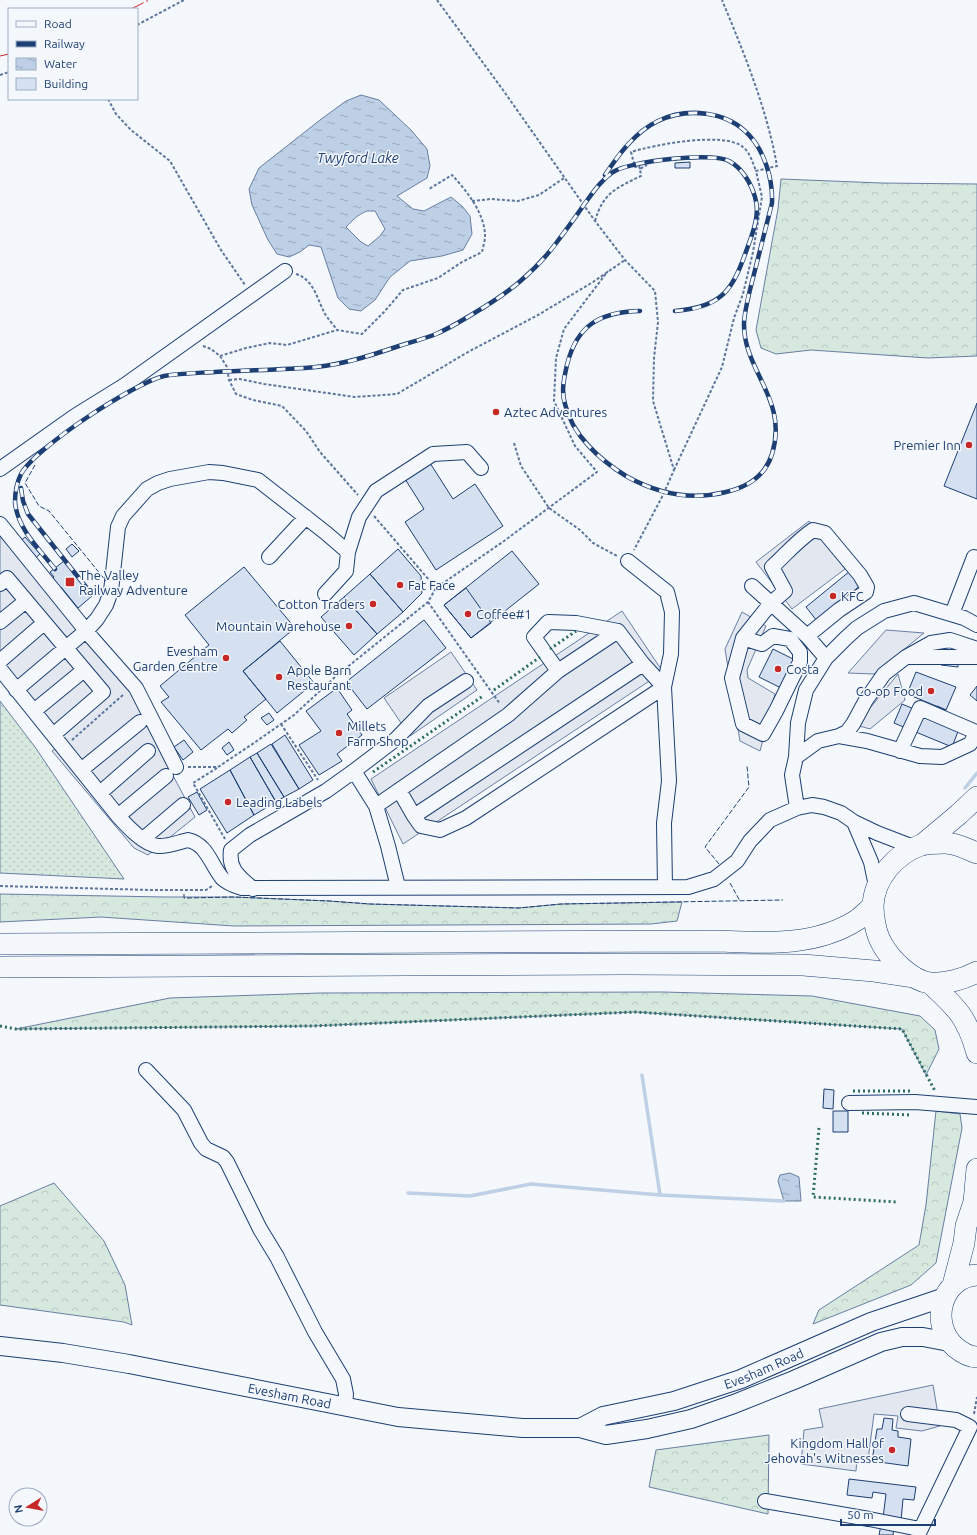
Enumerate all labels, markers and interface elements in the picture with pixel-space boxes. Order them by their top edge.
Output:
legend [8,8,138,100]
text: Road [44,17,72,30]
text: Railway [44,37,85,50]
text: Water [44,57,77,70]
text: Building [44,77,88,90]
water label: Twyford Lake [317,150,399,166]
place label: Aztec Adventures [504,405,607,419]
marker: Aztec Adventures [491,407,501,417]
place label: Premier Inn [894,438,961,452]
marker: Premier Inn [964,440,974,450]
place label: The Valley Railway Adventure [79,568,188,597]
marker: The Valley Railway Adventure [64,576,76,588]
place label: Fat Face [408,578,455,592]
marker: Fat Face [395,580,405,590]
place label: KFC [841,589,864,603]
marker: KFC [828,591,838,601]
place label: Cotton Traders [278,597,365,611]
marker: Cotton Traders [368,599,378,609]
place label: Coffee#1 [476,607,532,621]
marker: Coffee#1 [463,609,473,619]
place label: Mountain Warehouse [216,619,341,633]
marker: Mountain Warehouse [344,621,354,631]
place label: Evesham Garden Centre [133,644,218,673]
marker: Evesham Garden Centre [221,653,231,663]
place label: Costa [786,662,819,676]
place label: Apple Barn Restaurant [287,663,352,692]
marker: Costa [773,664,783,674]
marker: Apple Barn Restaurant [274,672,284,682]
place label: Co-op Food [856,684,923,698]
marker: Co-op Food [926,686,936,696]
place label: Millets Farm Shop [347,719,409,748]
marker: Millets Farm Shop [334,728,344,738]
place label: Leading Labels [236,795,323,809]
marker: Leading Labels [223,797,233,807]
street label: Evesham Road [722,1346,805,1391]
street label: Evesham Road [247,1381,332,1411]
place label: Kingdom Hall of Jehovah's Witnesses [764,1436,884,1465]
marker: Kingdom Hall of Jehovah's Witnesses [887,1445,897,1455]
north arrow [8,1487,48,1527]
scale bar [841,1501,935,1527]
text: N [12,1504,25,1514]
text: 50 m [847,1508,874,1521]

